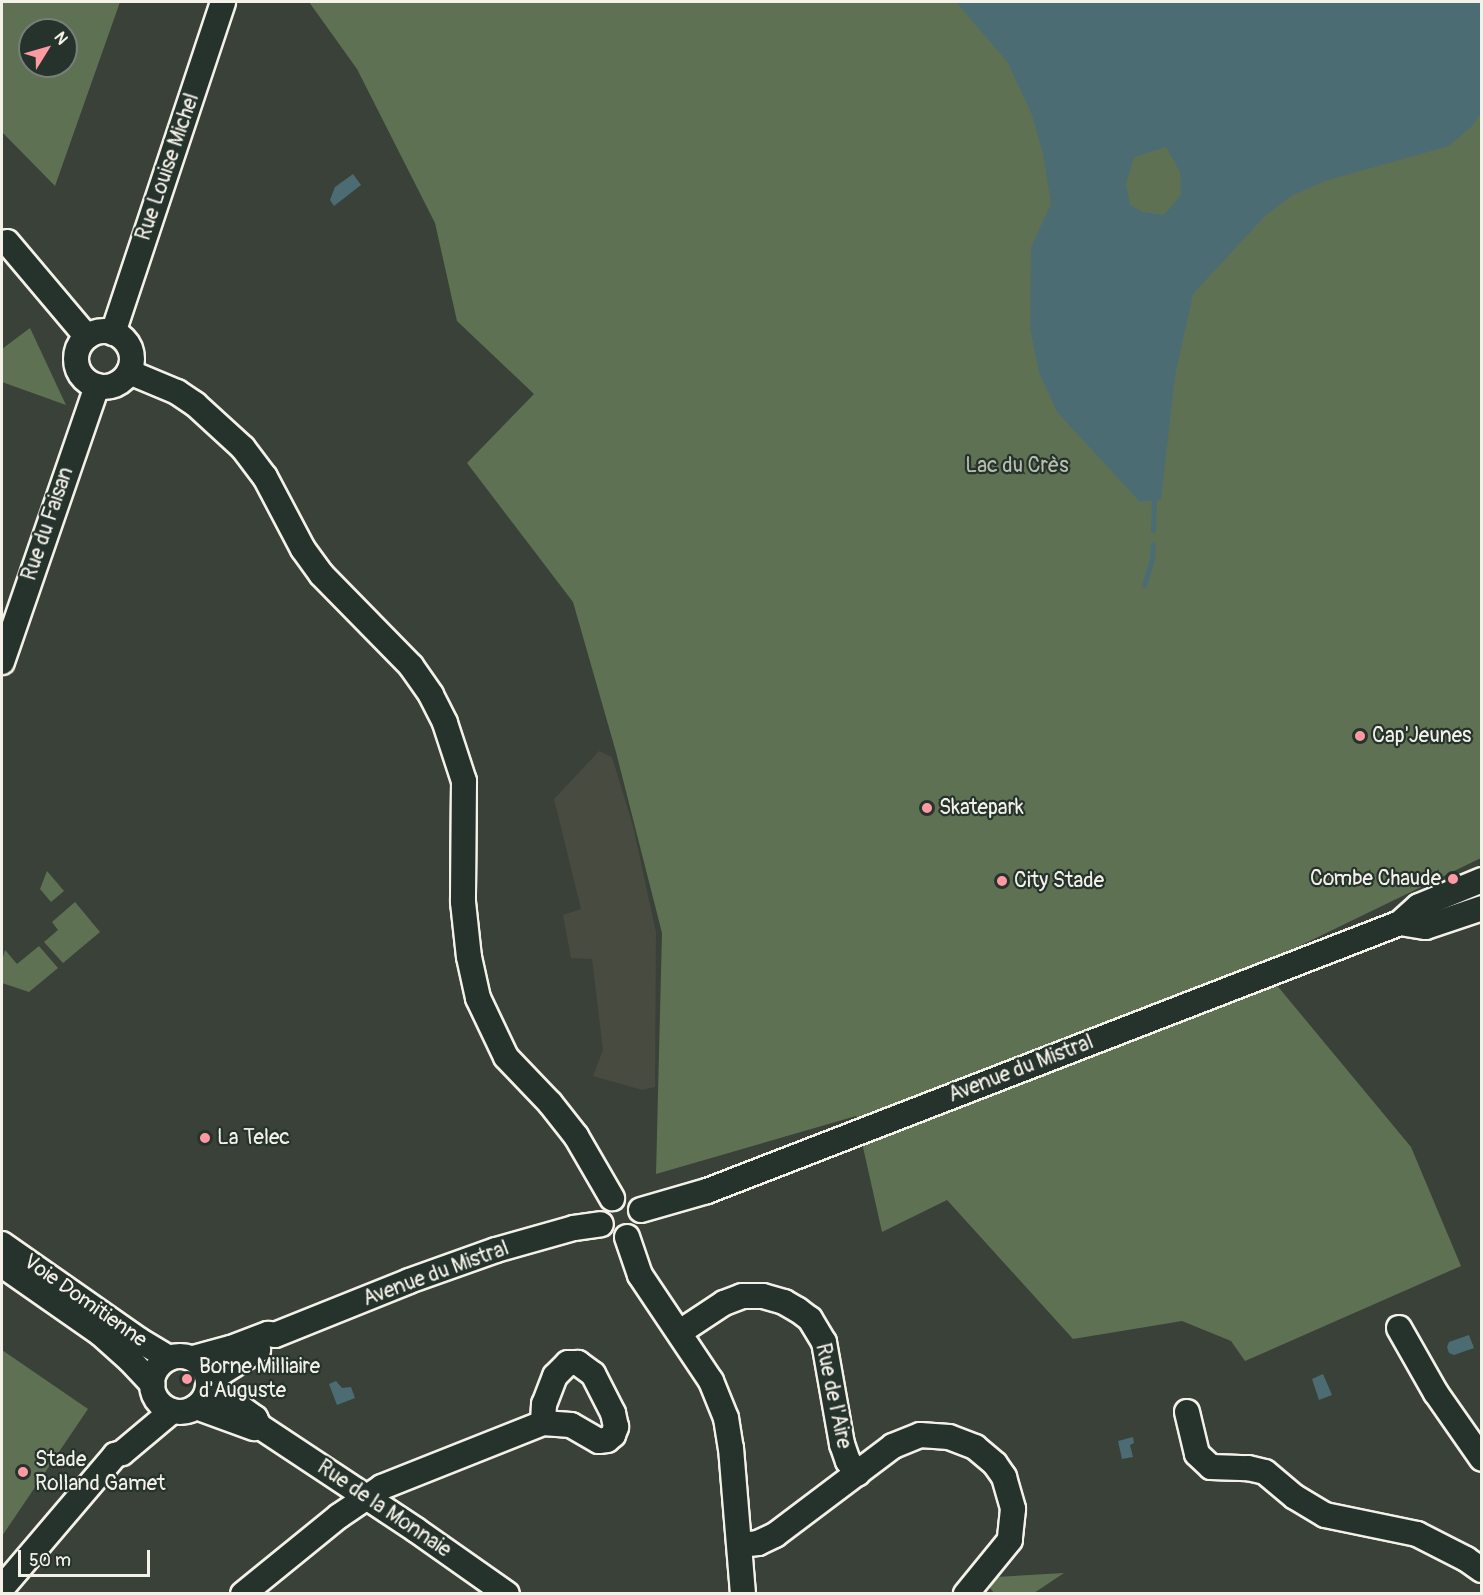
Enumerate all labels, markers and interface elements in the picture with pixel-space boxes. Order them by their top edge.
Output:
north arrow [18,18,78,78]
text: N [50,28,72,49]
street label: Rue Louise Michel [131,90,205,244]
park label: Lac du Crès [965,453,1069,479]
street label: Rue du Faisan [17,464,79,584]
place label: Cap'Jeunes [1372,723,1471,749]
marker: Cap'Jeunes [1353,729,1367,743]
place label: Skatepark [939,795,1024,821]
marker: Skatepark [920,801,934,815]
place label: Combe Chaude [1310,866,1441,892]
place label: City Stade [1014,868,1104,894]
marker: Combe Chaude [1446,872,1460,886]
marker: City Stade [995,874,1009,888]
street label: Avenue du Mistral [945,1030,1097,1108]
place label: La Telec [217,1125,290,1151]
marker: La Telec [198,1131,212,1145]
street label: Avenue du Mistral [360,1236,512,1312]
street label: Voie Domitienne [18,1249,152,1353]
street label: Rue de l'Aire [810,1341,856,1451]
place label: Borne Milliaire d'Auguste [199,1354,320,1404]
marker: Borne Milliaire d'Auguste [180,1372,194,1386]
place label: Stade Rolland Gamet [35,1447,165,1497]
street label: Rue de la Monnaie [312,1455,456,1563]
marker: Stade Rolland Gamet [16,1465,30,1479]
scale bar [21,1538,153,1576]
text: 50 m [29,1549,71,1572]

